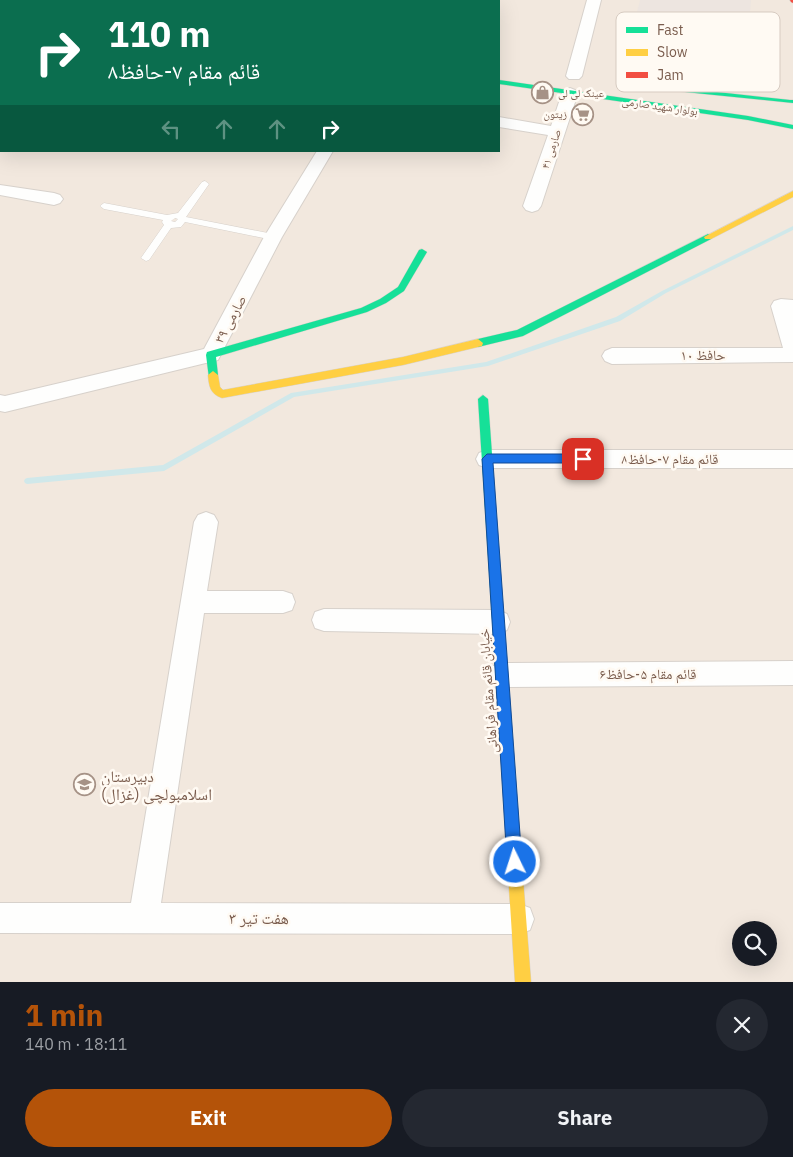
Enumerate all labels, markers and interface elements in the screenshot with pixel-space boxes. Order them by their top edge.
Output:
text: 110 m [108,11,211,57]
legend [616,12,780,92]
icon: right [25,20,90,85]
text: Fast [657,21,683,39]
text: Slow [657,43,688,61]
text: قائم مقام ۷-حافظ۸ [108,56,260,85]
text: Jam [657,66,684,84]
shop icon: عینک لی لی [530,81,554,105]
place label: عینک لی لی [558,86,605,100]
street label: بولوار شهید صارمی [621,94,699,118]
supermarket icon: زیتون [571,102,595,126]
place label: زیتون [543,107,567,121]
icon: left [157,115,185,143]
icon: ahead [210,115,238,143]
icon: ahead [263,115,291,143]
icon: right [316,115,344,143]
street label: صارمی ۴۱ [538,127,564,171]
street label: صارمی ۳۹ [210,292,250,346]
street label: حافظ ۱۰ [680,346,726,364]
pin [562,438,604,480]
icon: arrive [569,445,597,473]
street label: قائم مقام ۷-حافظ۸ [622,450,719,469]
street label: خیابان قائم مقام فراهانی [475,628,502,754]
street label: قائم مقام ۵-حافظ۶ [600,665,697,684]
place label: دبیرستان اسلامبولچی (غزال) [101,766,212,805]
school or university icon: دبیرستان اسلامبولچی (غزال) [73,773,97,797]
position arrow [488,835,540,887]
street label: هفت تیر ۳ [229,908,289,928]
map controls [732,921,777,966]
button: search [732,921,777,966]
text: 1 min [25,995,103,1034]
button: close [716,999,768,1051]
text: 140 m · 18:11 [25,1034,127,1054]
button: Exit [25,1089,392,1147]
button: Share [402,1089,768,1147]

